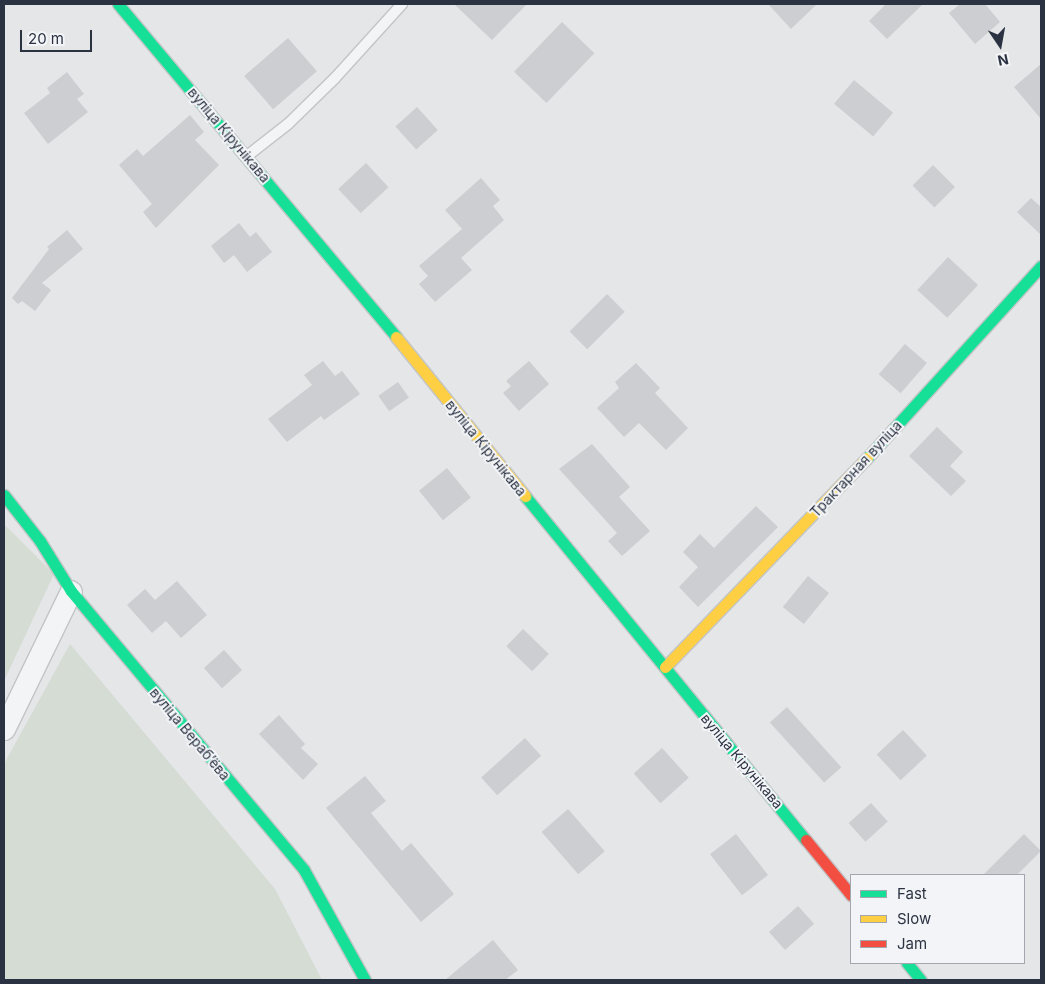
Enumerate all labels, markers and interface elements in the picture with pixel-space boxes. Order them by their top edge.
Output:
scale bar [22,20,95,52]
north arrow [975,20,1025,70]
text: 20 m [28,29,64,48]
text: N [996,51,1010,70]
street label: вуліца Кірунікава [184,84,274,186]
street label: вуліца Кірунікава [442,397,530,499]
street label: Трактарная вуліца [807,417,905,521]
street label: вуліца Верабʼёва [146,684,234,784]
street label: вуліца Кірунікава [697,710,787,812]
legend [850,874,1025,964]
text: Fast [897,884,927,903]
text: Slow [897,909,931,928]
text: Jam [897,934,927,953]

